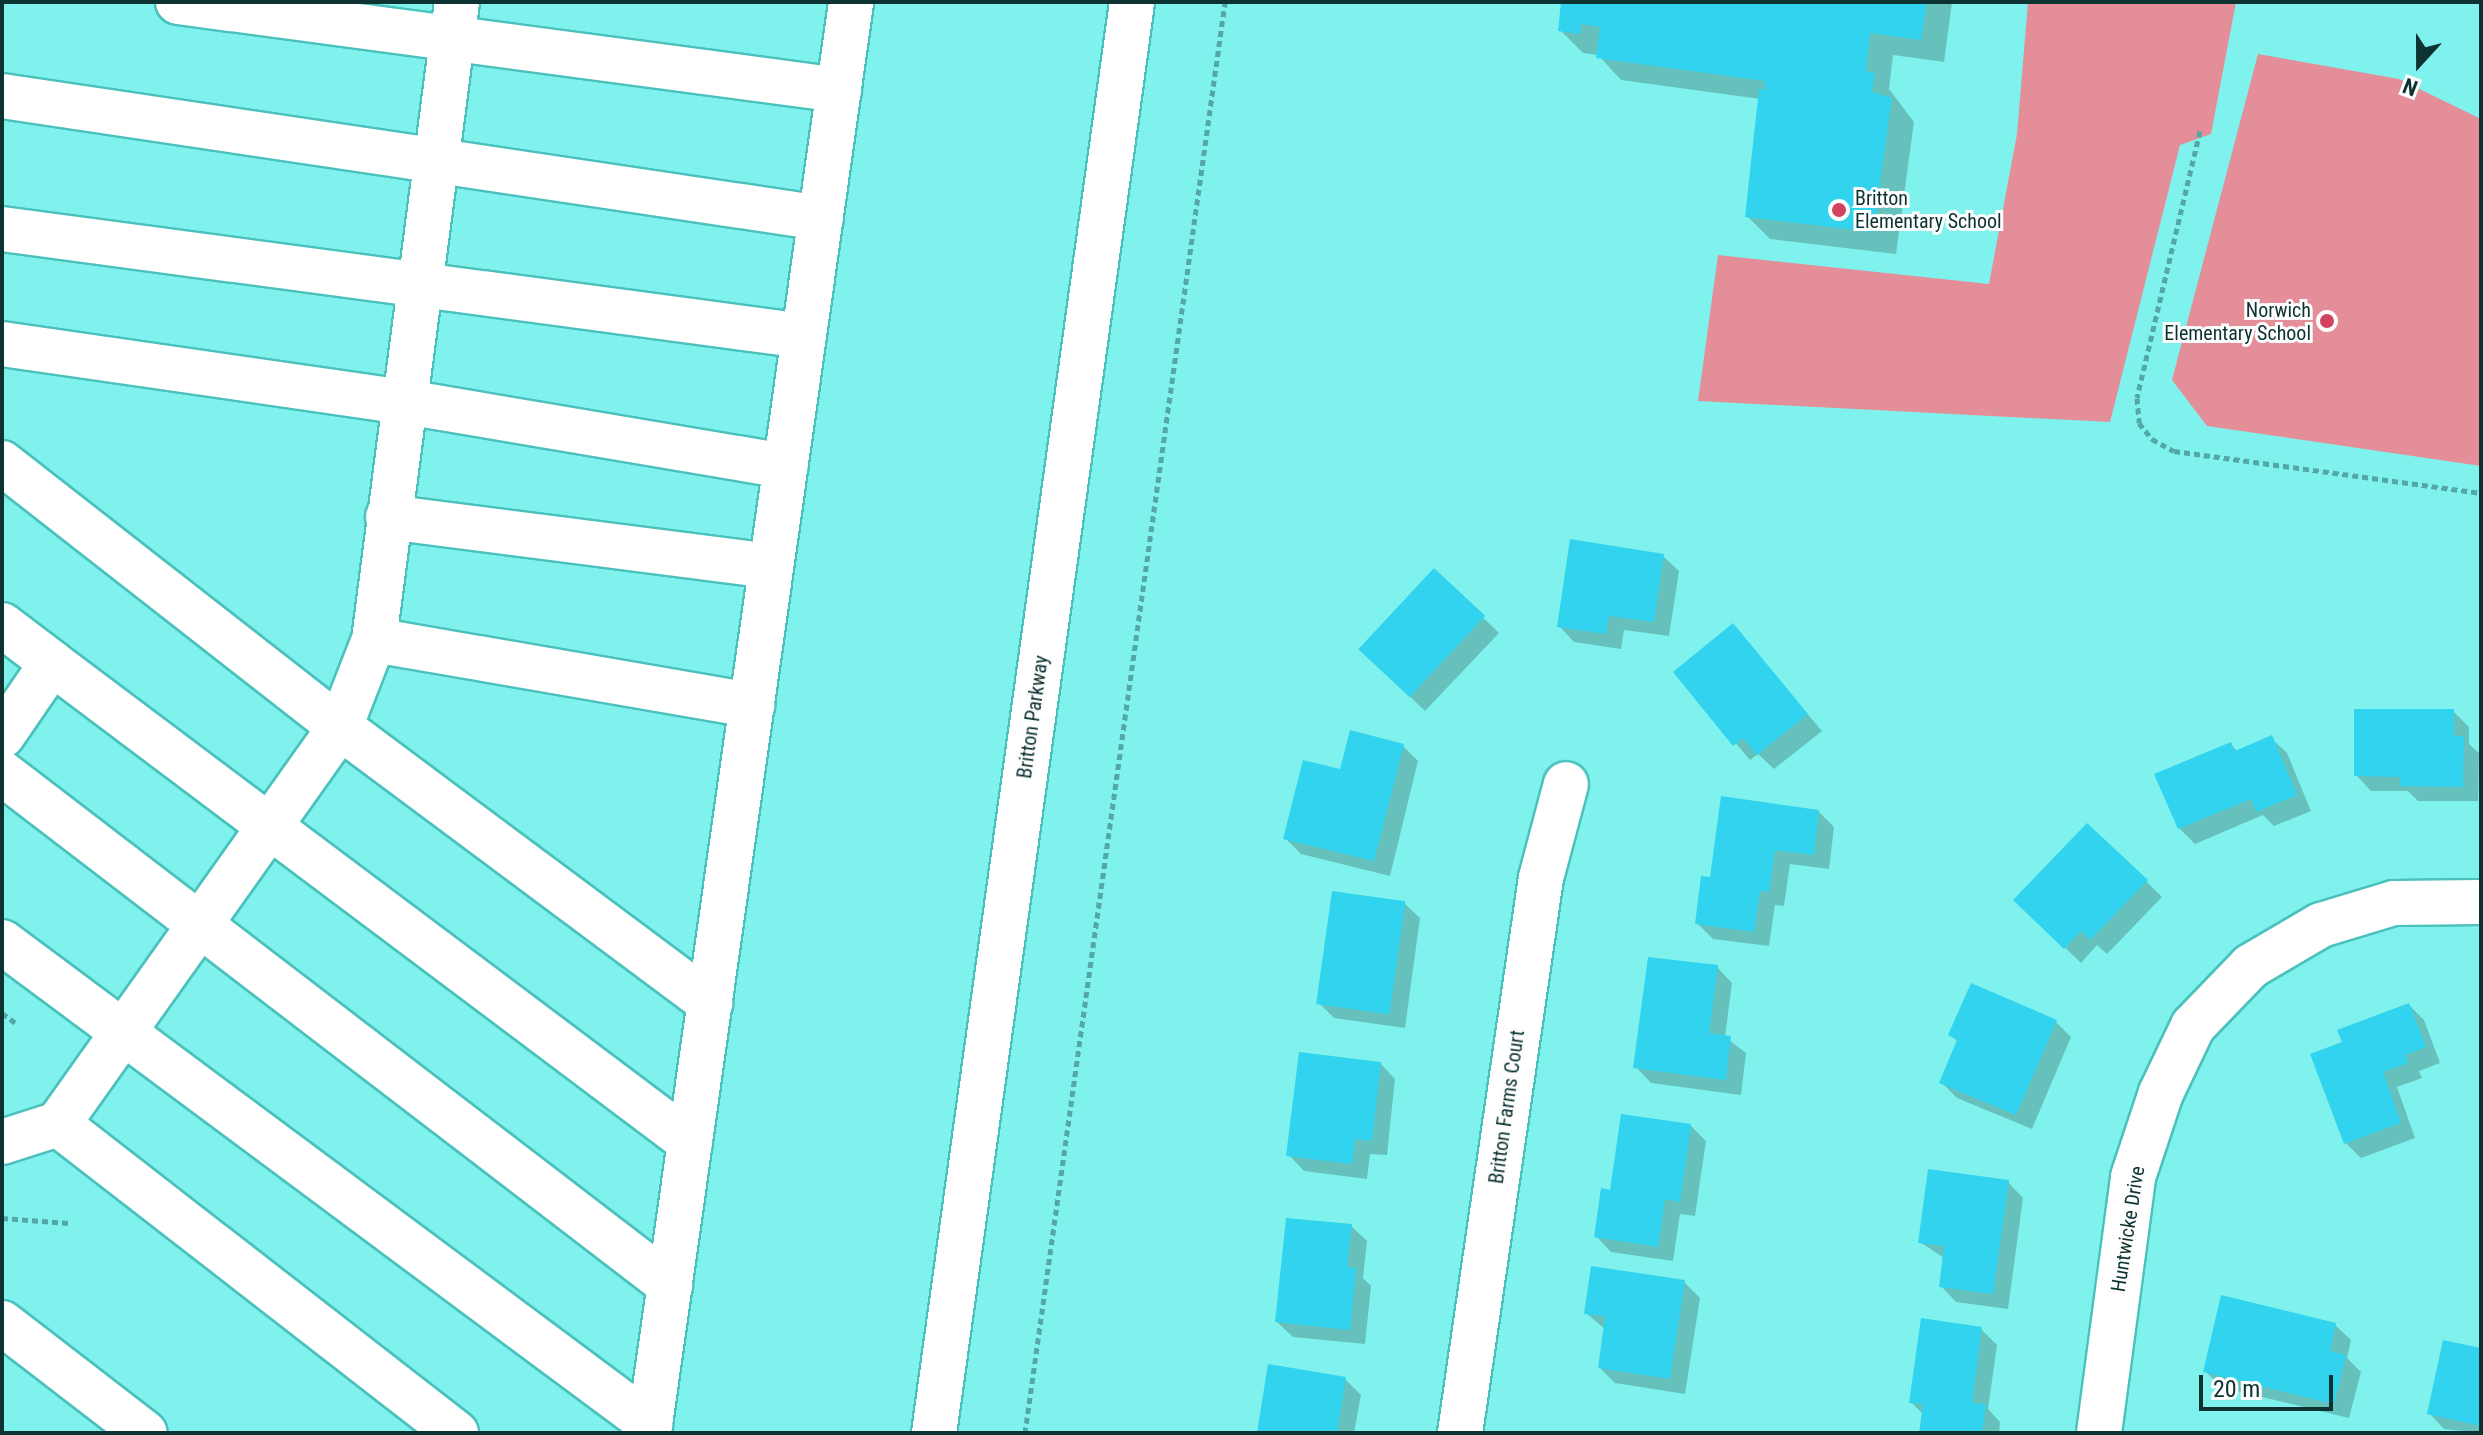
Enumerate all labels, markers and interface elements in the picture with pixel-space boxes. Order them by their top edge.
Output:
north arrow [2379,24,2459,104]
text: N [2399,73,2421,101]
place label: Britton Elementary School [1855,186,2002,233]
marker: Britton Elementary School [1830,201,1848,219]
place label: Norwich Elementary School [2164,298,2311,345]
marker: Norwich Elementary School [2318,312,2336,330]
street label: Britton Parkway [1012,654,1054,780]
street label: Britton Farms Court [1484,1029,1530,1185]
street label: Huntwicke Drive [2106,1164,2150,1294]
scale bar [2203,1359,2337,1409]
text: 20 m [2213,1375,2260,1403]

